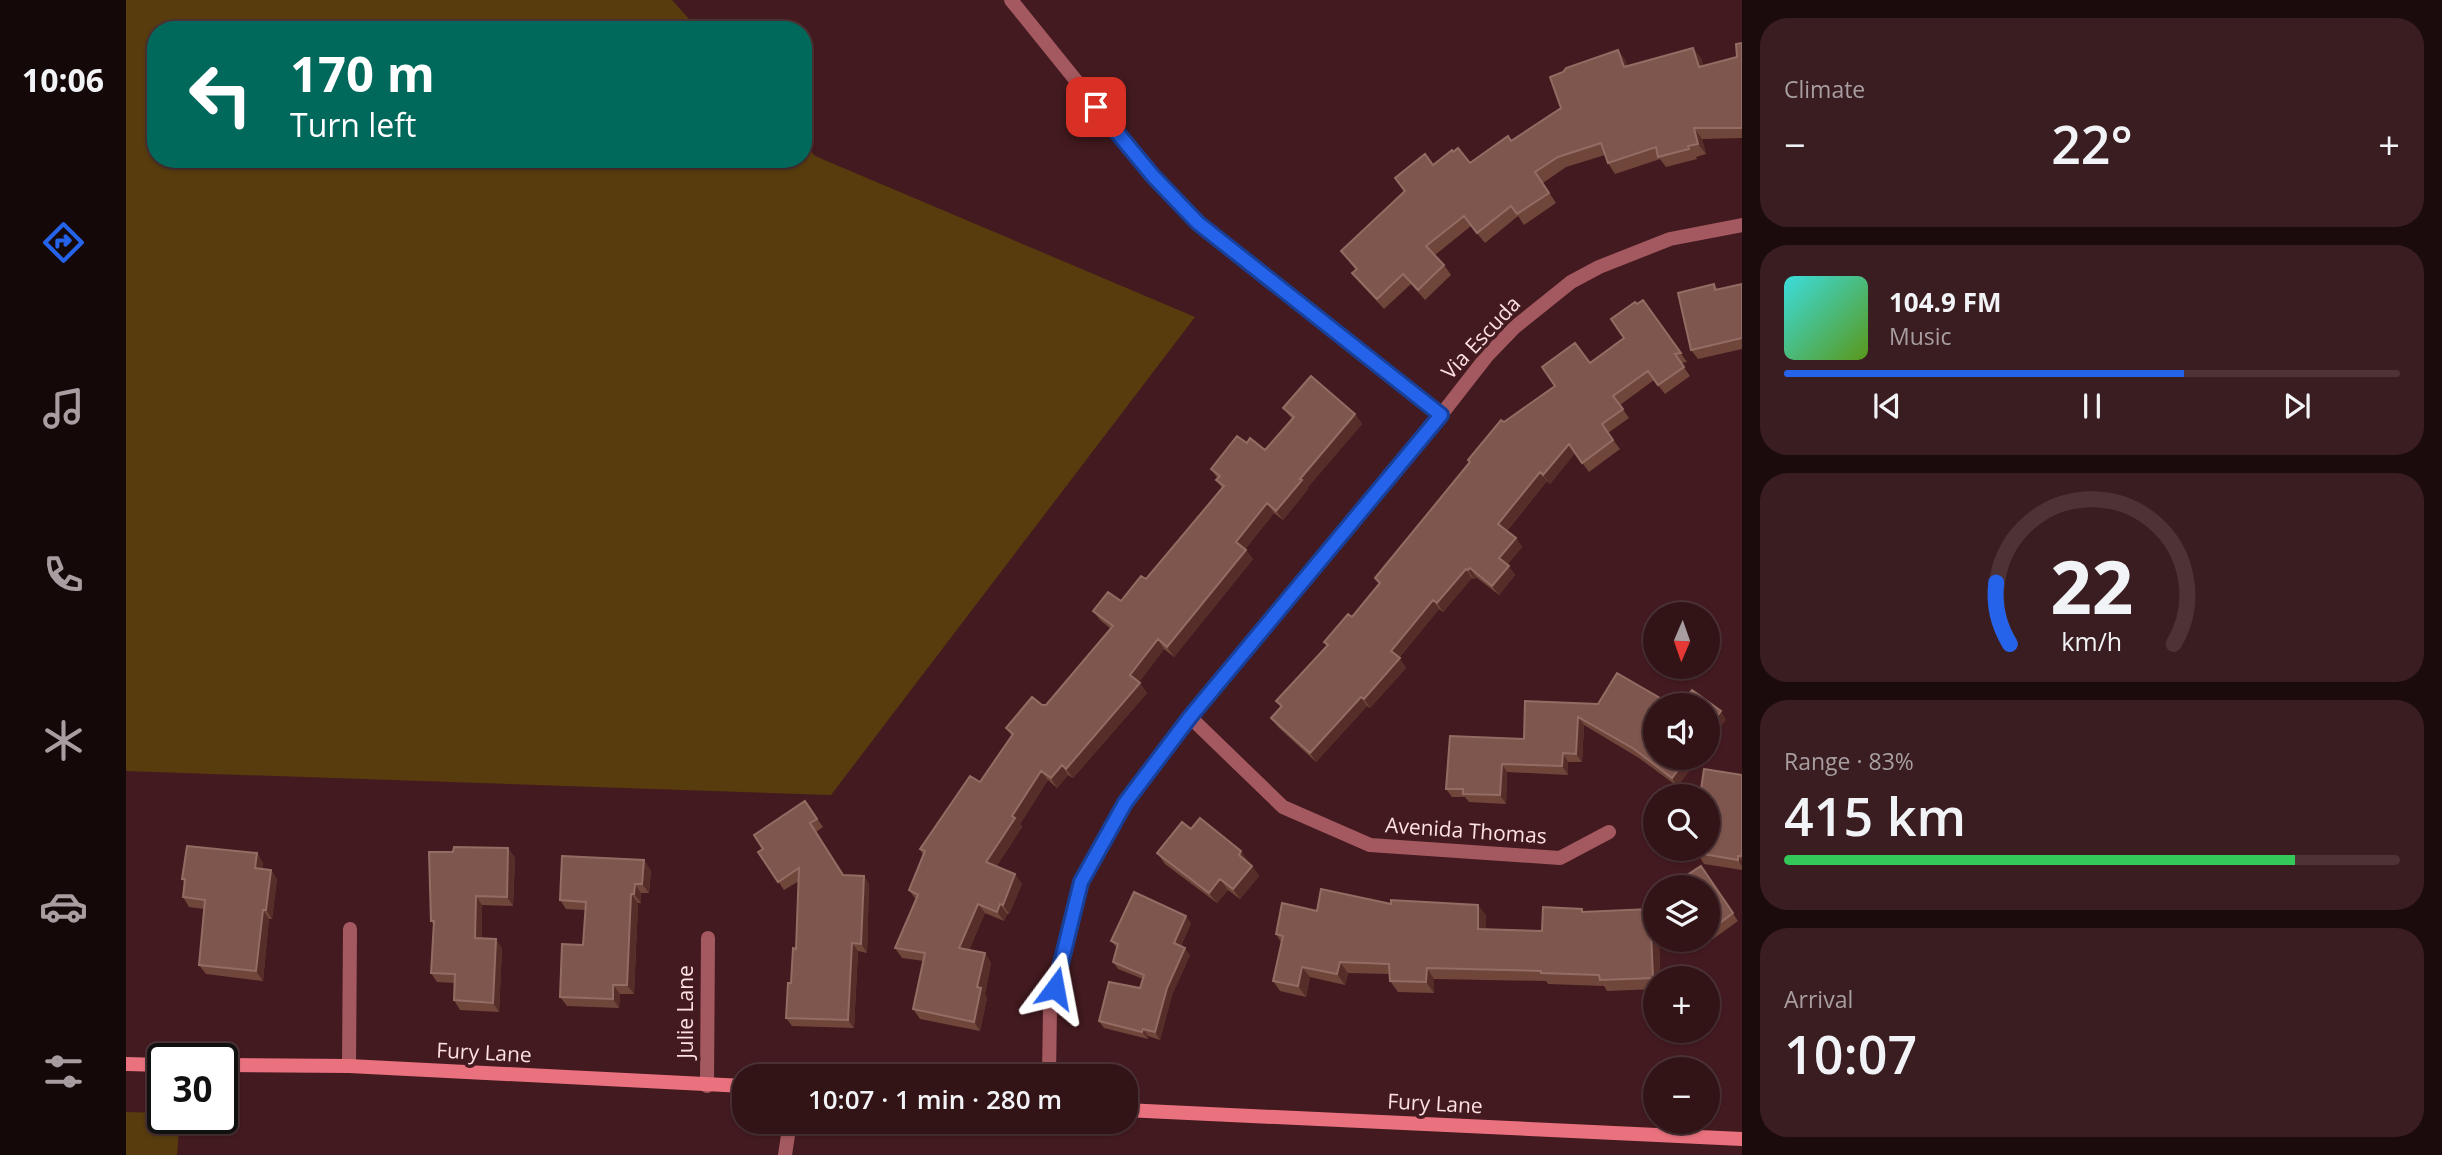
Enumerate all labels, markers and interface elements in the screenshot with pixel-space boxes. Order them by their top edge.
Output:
text: 170 m [290,40,435,106]
icon: left [175,49,266,140]
text: 10:06 [22,58,104,101]
text: Climate [1784,73,1865,105]
pin [1066,77,1126,137]
icon: arrive [1077,88,1115,126]
text: Turn left [290,103,416,146]
text: 22° [2051,108,2133,179]
text: − [1784,118,1806,170]
text: + [2378,118,2400,170]
icon: directions [39,218,88,267]
text: 104.9 FM [1889,284,2001,320]
street label: Via Escuda [1435,290,1526,385]
text: Music [1889,320,1952,352]
icon: music [39,384,88,433]
icon: previous [1868,387,1906,425]
icon: pause [2073,387,2111,425]
icon: next [2278,387,2316,425]
text: 22 [2050,536,2134,635]
icon: phone [39,550,88,599]
north arrow [1643,602,1720,679]
map controls [1643,602,1720,1134]
text: km/h [2062,623,2122,657]
button: sound [1643,693,1720,770]
icon: climate [39,716,88,765]
text: Range · 83% [1784,745,1914,777]
text: 415 km [1784,780,1966,851]
button: search [1643,784,1720,861]
street label: Avenida Thomas [1384,810,1548,850]
button: layers [1643,875,1720,952]
icon: car [39,882,88,931]
position arrow [1018,951,1092,1025]
street label: Julie Lane [671,965,699,1061]
button: + [1643,966,1720,1043]
text: Arrival [1784,983,1853,1015]
text: 10:07 [1784,1018,1917,1089]
street label: Fury Lane [436,1036,533,1068]
speed limit sign: 30 [147,1043,238,1134]
icon: filters [39,1047,88,1096]
button: − [1643,1057,1720,1134]
text: 10:07 · 1 min · 280 m [808,1081,1062,1117]
street label: Fury Lane [1387,1087,1484,1119]

